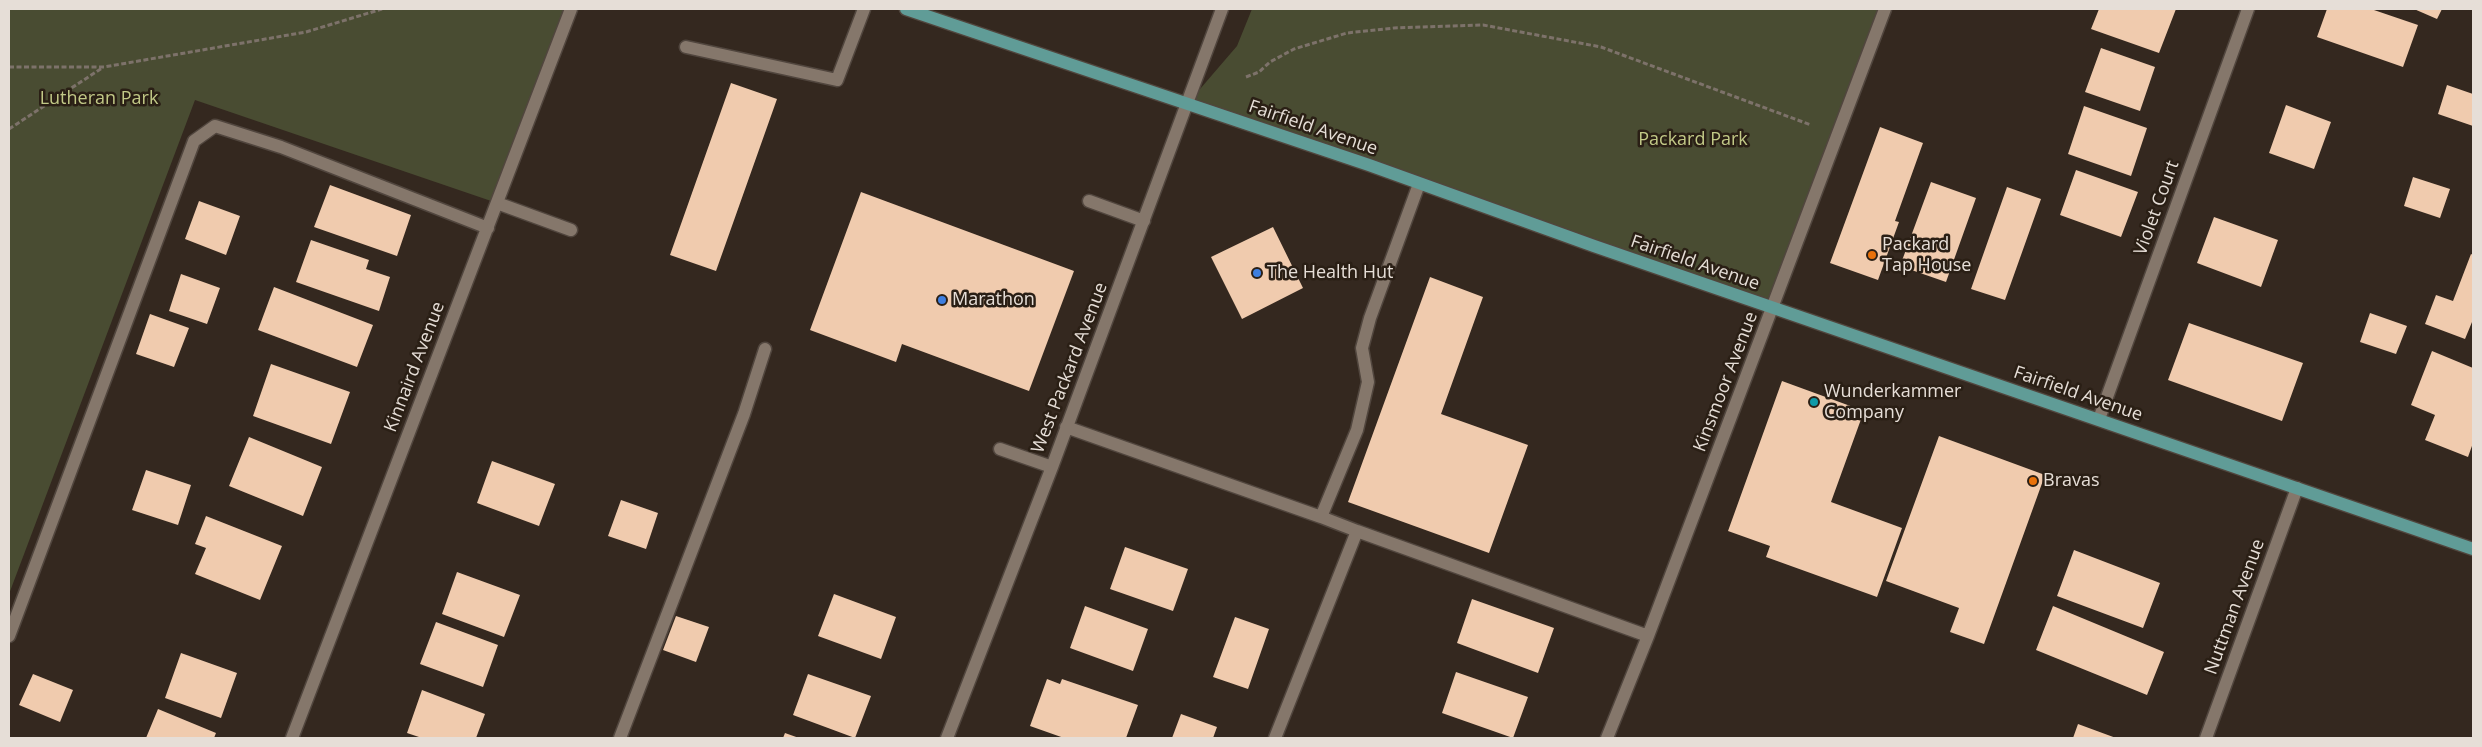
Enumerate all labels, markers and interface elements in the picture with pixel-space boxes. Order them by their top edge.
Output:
park label: Lutheran Park [40,88,158,110]
street label: Fairfield Avenue [1246,96,1380,160]
park label: Packard Park [1638,129,1748,151]
street label: Violet Court [2130,158,2184,258]
street label: Fairfield Avenue [1628,231,1762,295]
place label: Packard Tap House [1882,234,1971,276]
marker: Packard Tap House [1866,249,1878,261]
place label: The Health Hut [1267,262,1394,284]
marker: The Health Hut [1251,267,1263,279]
street label: West Packard Avenue [1027,280,1113,456]
place label: Marathon [952,289,1035,311]
marker: Marathon [936,294,948,306]
street label: Kinnaird Avenue [380,299,450,435]
street label: Kinsmoor Avenue [1689,309,1763,455]
street label: Fairfield Avenue [2011,362,2145,426]
place label: Wunderkammer Company [1824,381,1961,424]
marker: Wunderkammer Company [1808,396,1820,408]
place label: Bravas [2043,470,2100,492]
marker: Bravas [2027,475,2039,487]
street label: Nuttman Avenue [2200,536,2270,678]

